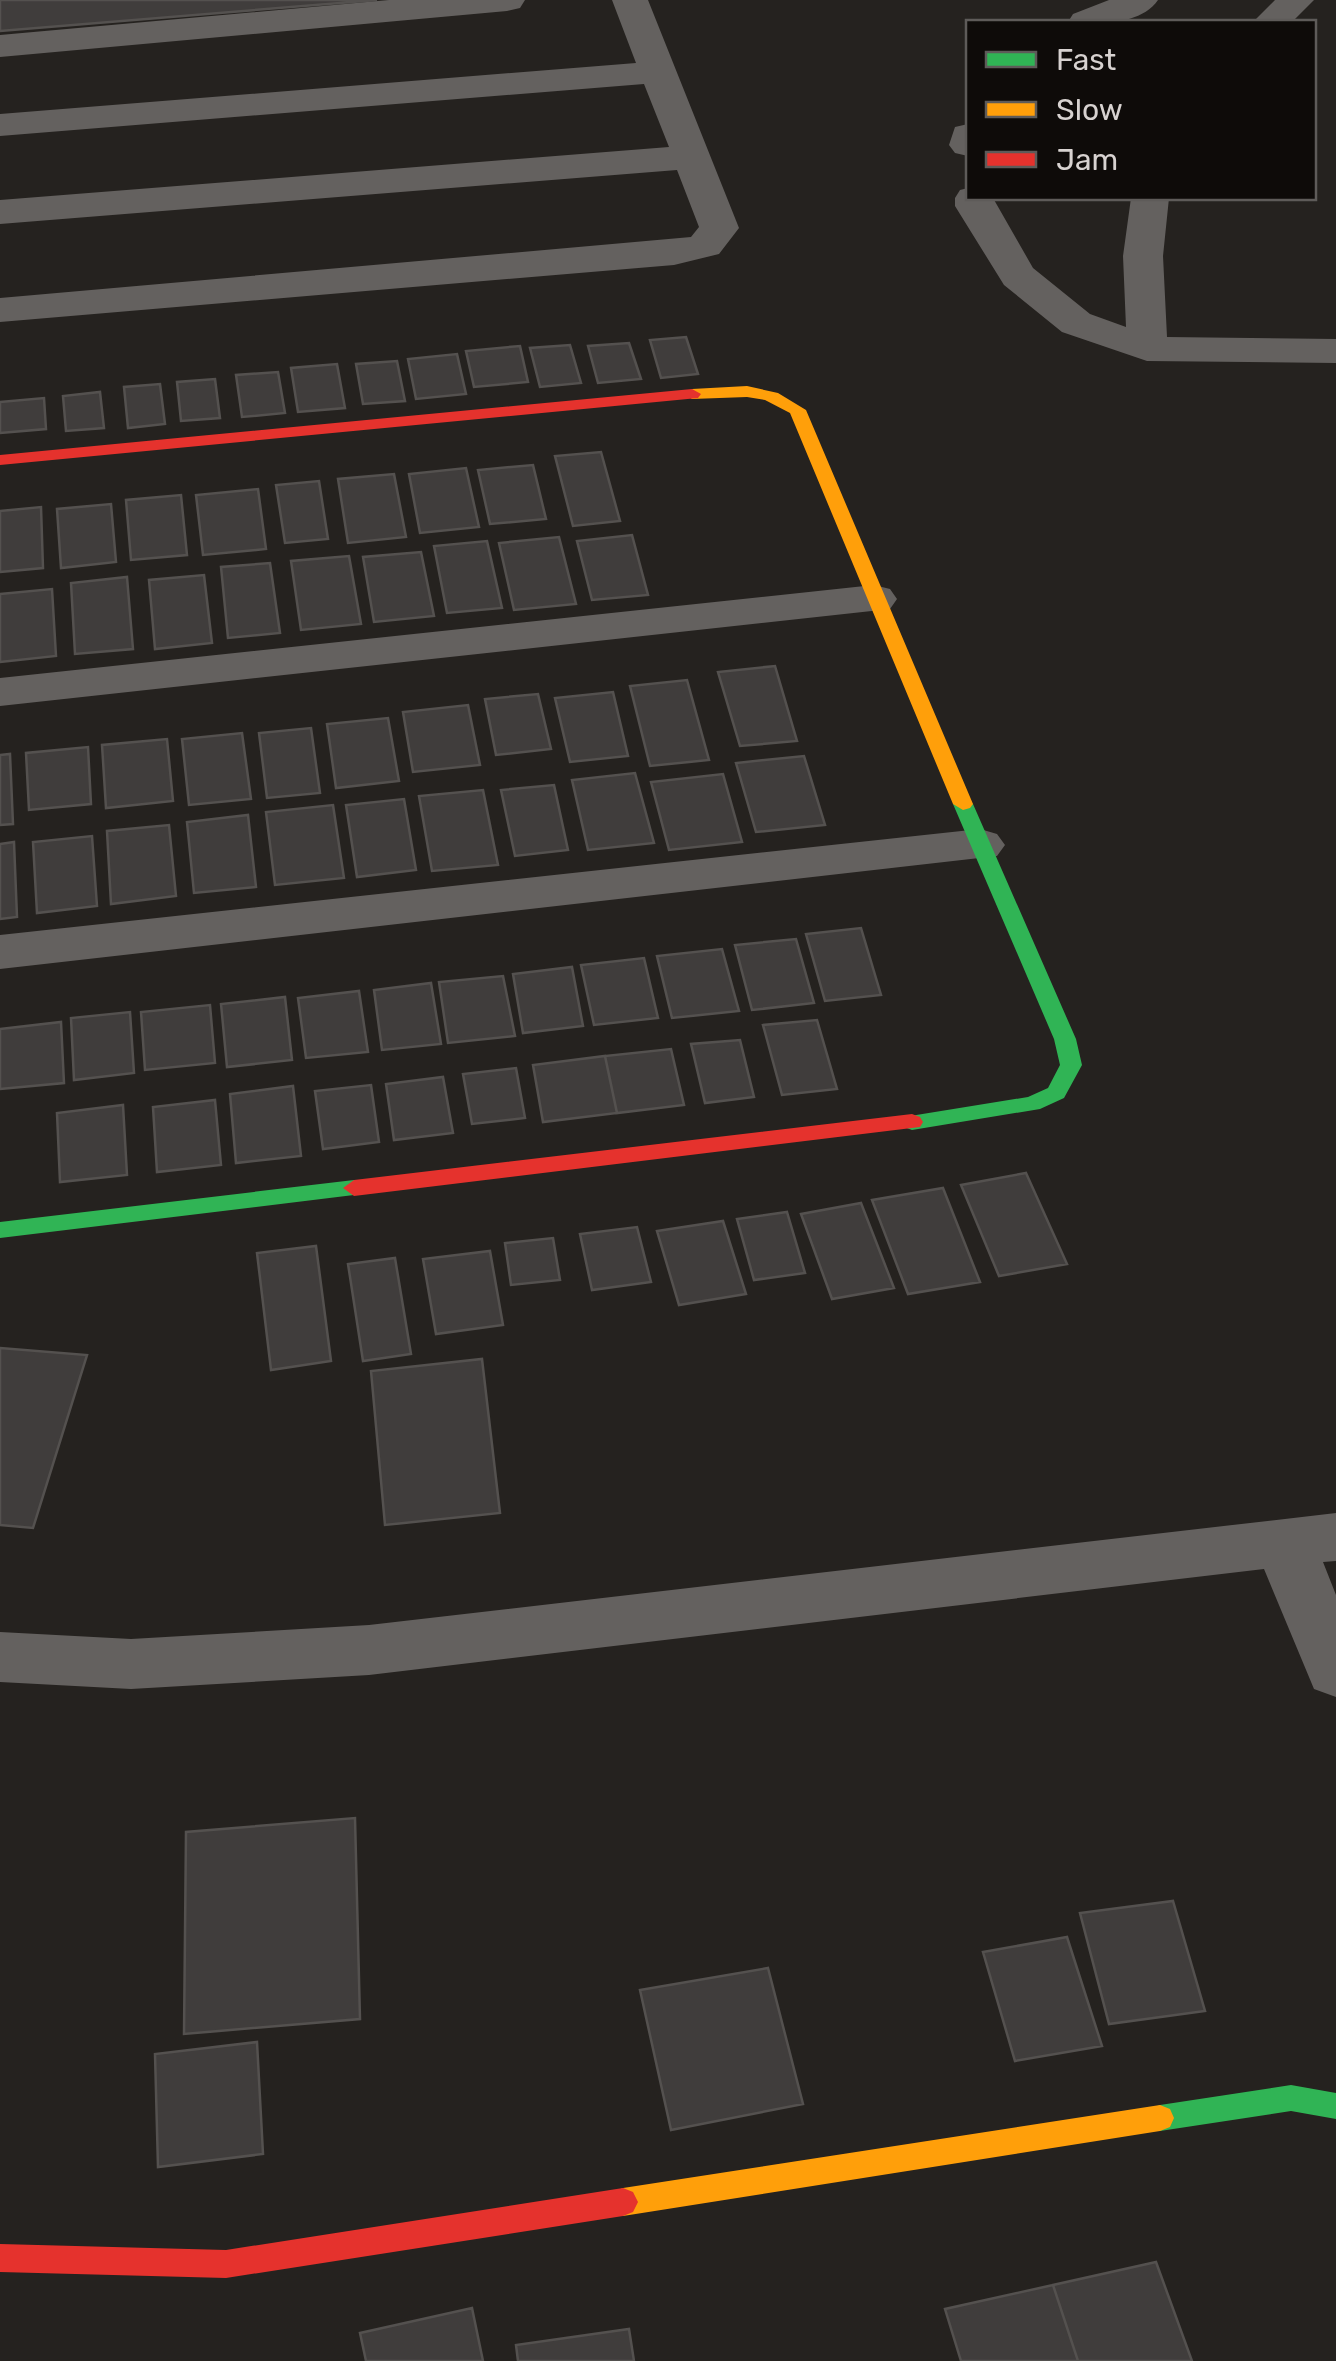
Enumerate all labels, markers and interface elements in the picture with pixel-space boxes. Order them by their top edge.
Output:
legend [966,20,1316,200]
text: Fast [1056,42,1116,78]
text: Slow [1056,92,1123,128]
text: Jam [1056,142,1118,178]

